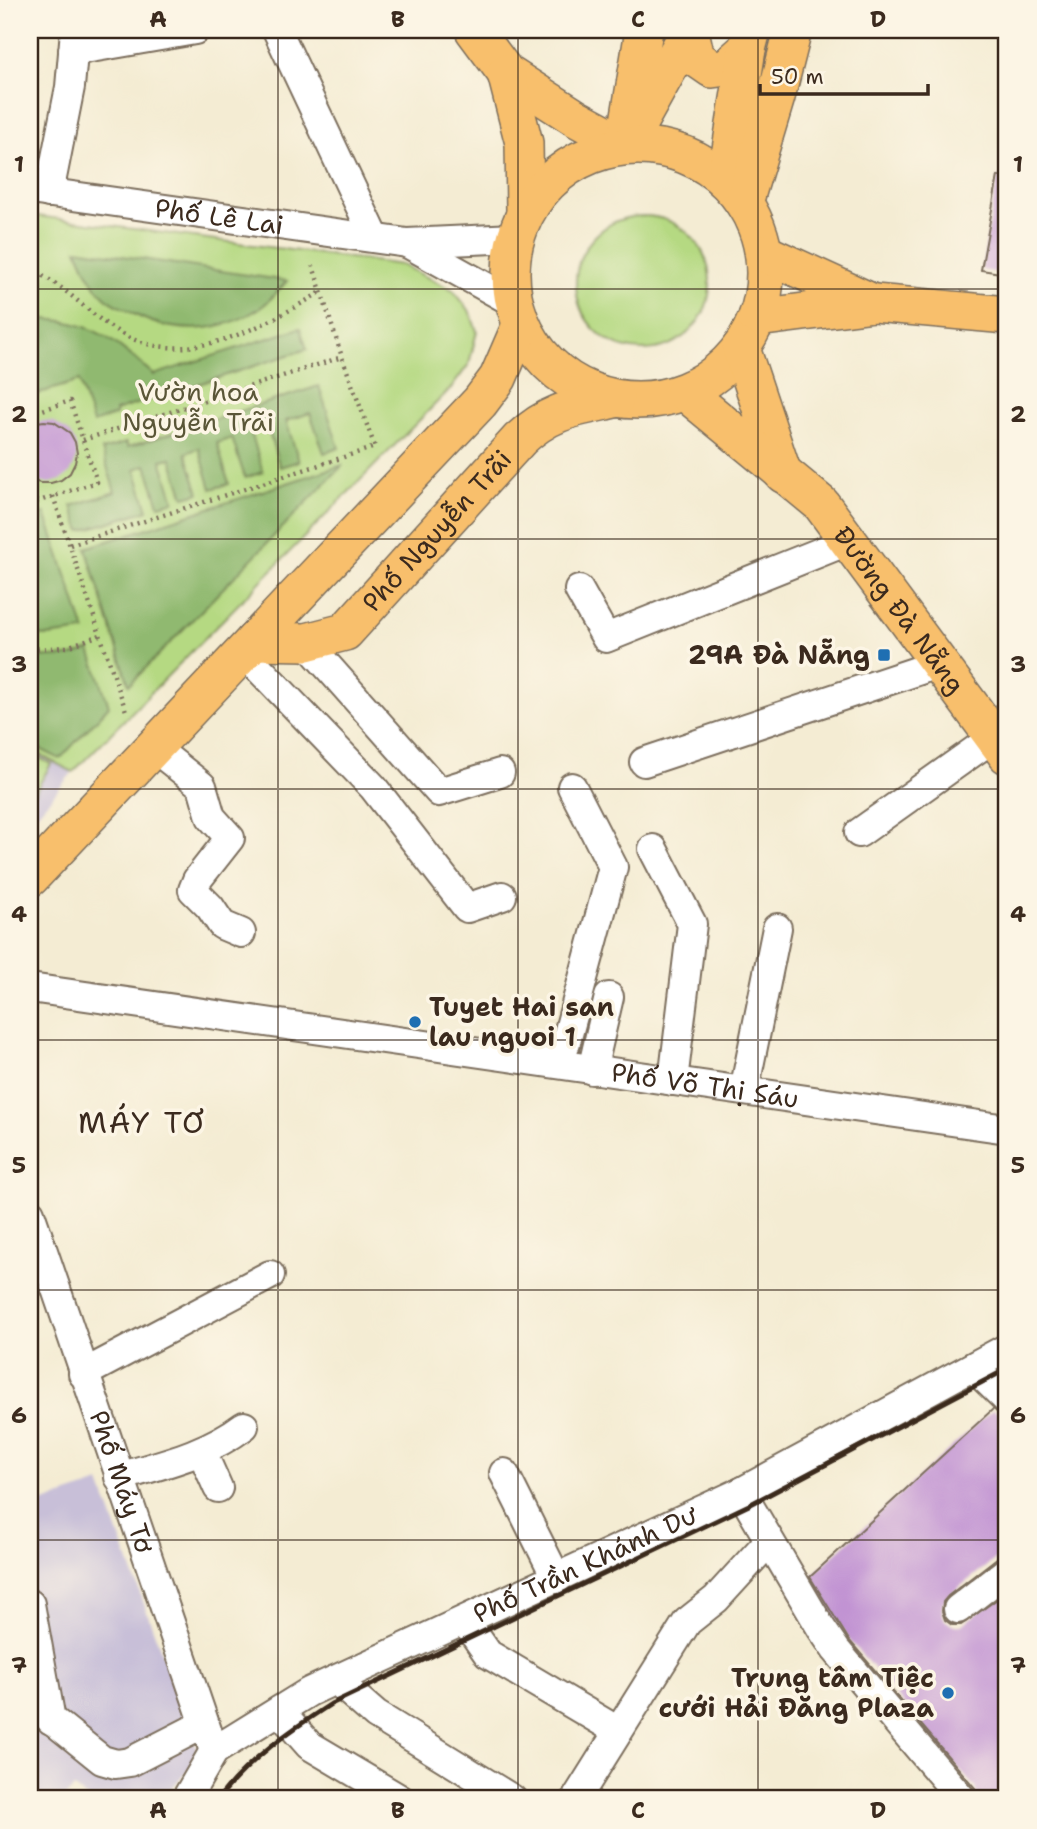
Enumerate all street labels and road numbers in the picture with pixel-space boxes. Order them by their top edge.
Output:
street label: Phố Lê Lai [153,190,286,242]
street label: Phố Nguyễn Trãi [354,442,519,619]
street label: Đường Đà Nẵng [826,519,974,701]
street label: Phố Võ Thị Sáu [609,1054,801,1116]
street label: Phố Máy Tơ [82,1406,163,1558]
street label: Phố Trần Khánh Dư [467,1496,703,1631]

